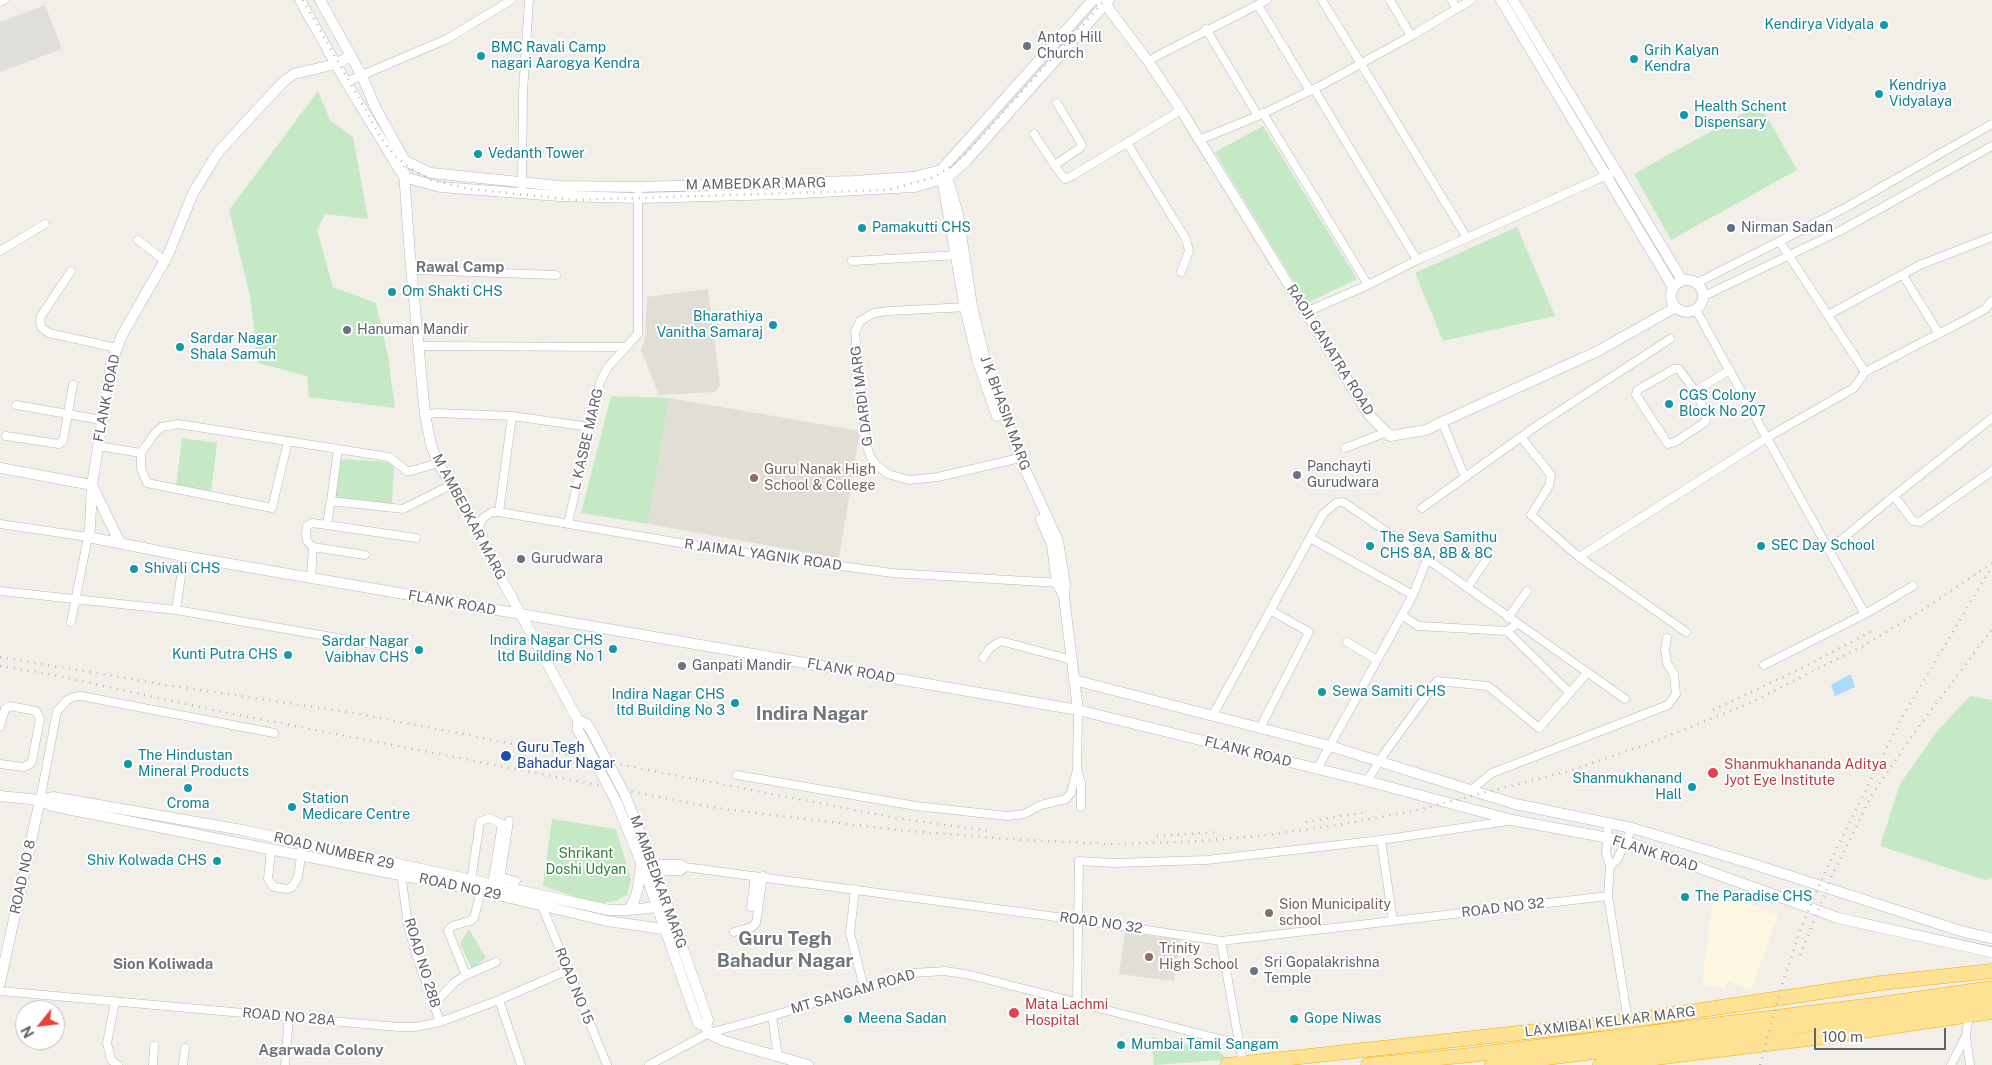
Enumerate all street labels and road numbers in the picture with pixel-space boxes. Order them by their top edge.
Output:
street label: M AMBEDKAR MARG [686,174,826,194]
street label: RAOJI GANATRA ROAD [1283,281,1377,419]
street label: G DARDI MARG [847,345,877,447]
street label: FLANK ROAD [90,353,124,443]
street label: J K BHASIN MARG [976,353,1034,473]
street label: L KASBE MARG [567,387,607,491]
street label: M AMBEDKAR MARG [429,451,509,583]
street label: R JAIMAL YAGNIK ROAD [683,536,843,574]
street label: FLANK ROAD [407,587,497,619]
street label: FLANK ROAD [806,655,896,687]
street label: FLANK ROAD [1203,733,1293,771]
street label: M AMBEDKAR MARG [626,813,690,951]
street label: ROAD NUMBER 29 [272,829,396,873]
street label: FLANK ROAD [1610,832,1700,876]
street label: ROAD NO 8 [7,838,39,916]
street label: ROAD NO 29 [417,870,503,904]
street label: ROAD NO 32 [1461,895,1545,921]
street label: ROAD NO 32 [1058,909,1144,937]
street label: ROAD NO 28B [400,916,444,1010]
street label: ROAD NO 15 [551,945,597,1027]
street label: MT SANGAM ROAD [789,966,917,1018]
street label: LAXMIBAI KELKAR MARG [1524,1003,1696,1041]
street label: ROAD NO 28A [242,1005,336,1029]

